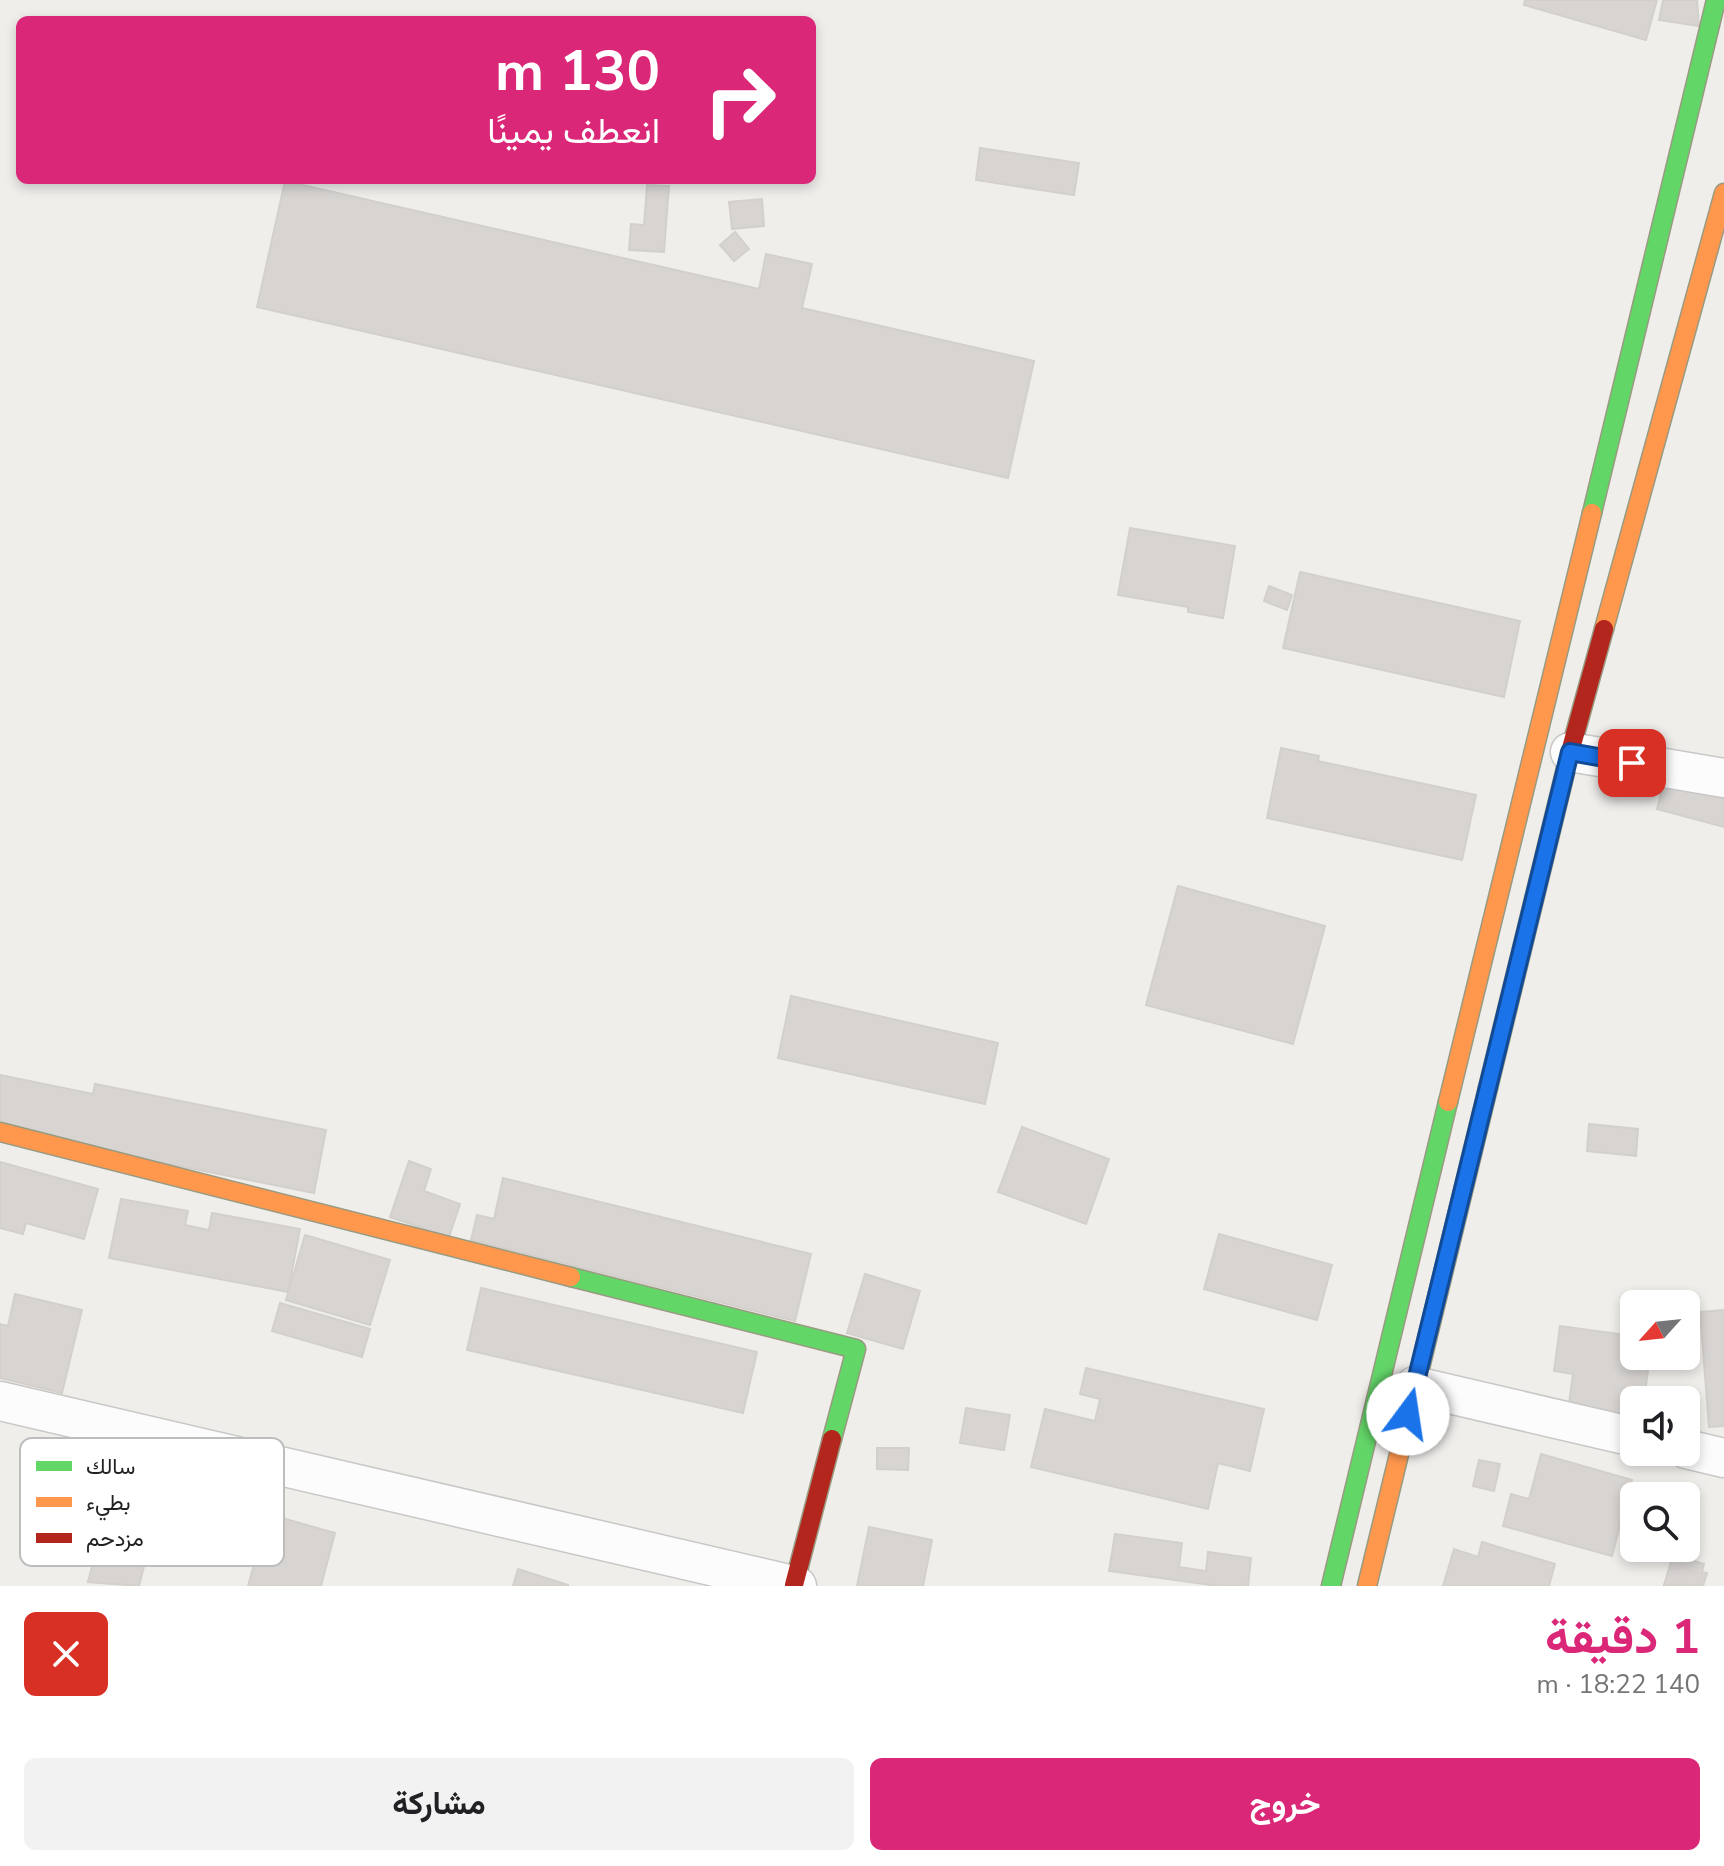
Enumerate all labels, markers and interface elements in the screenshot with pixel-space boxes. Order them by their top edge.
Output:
text: 130 m [495,33,660,110]
icon: right [688,48,792,152]
text: انعطف يمينًا [487,107,660,156]
pin [1598,729,1666,797]
icon: arrive [1610,741,1654,785]
north arrow [1620,1290,1700,1370]
map controls [1620,1290,1700,1562]
position arrow [1366,1372,1450,1456]
button: sound [1620,1386,1700,1466]
legend [20,1438,284,1566]
text: سالك [86,1452,135,1482]
button: search [1620,1482,1700,1562]
text: بطيء [86,1488,131,1521]
text: مزدحم [86,1524,144,1554]
text: 1 دقيقة [1545,1604,1700,1670]
button: close [24,1612,108,1696]
text: 140 m · 18:22 [1537,1667,1700,1702]
button: مشاركة [24,1758,854,1850]
button: خروج [870,1758,1700,1850]

